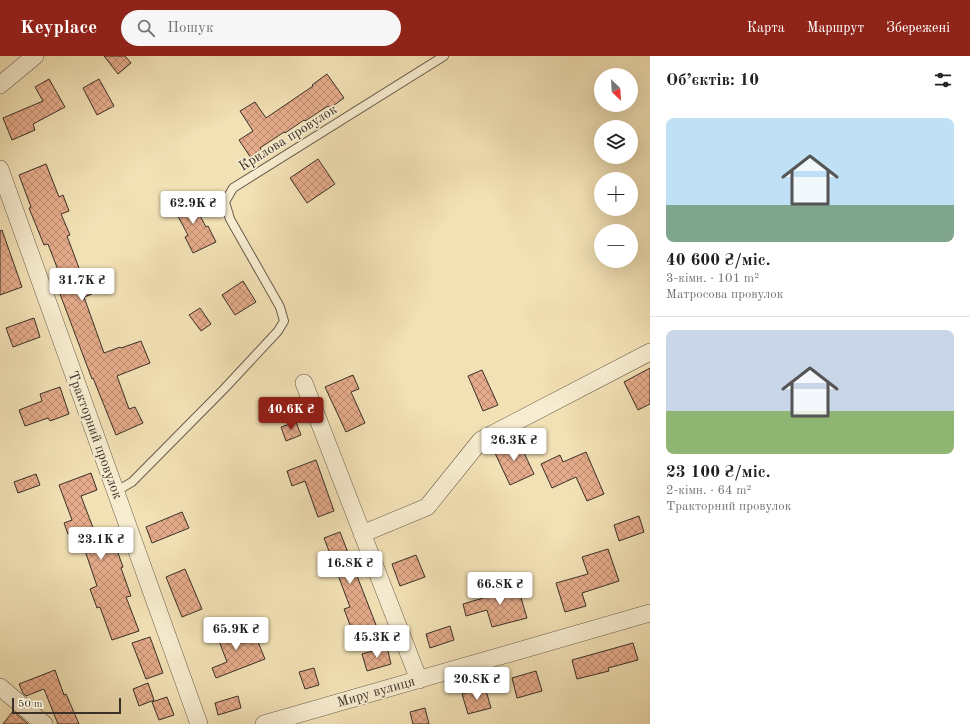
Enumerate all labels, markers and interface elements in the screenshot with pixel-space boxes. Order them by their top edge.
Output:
search box [121,10,401,46]
icon: search [135,17,157,39]
text: Keyplace [20,19,97,38]
text: Пошук [167,21,213,36]
text: Карта [747,21,785,35]
text: Маршрут [807,21,864,35]
text: Збережені [886,21,950,35]
north arrow [594,68,638,112]
map controls [594,68,638,268]
icon: filters [932,69,954,91]
text: Об’єктів: 10 [666,72,759,89]
street label: Крилова провулок [236,102,340,174]
button: layers [594,120,638,164]
icon: home [774,144,846,216]
button: + [594,172,638,216]
pin: 62.9K ₴ [156,191,230,225]
text: 62.9K ₴ [169,197,217,210]
button: − [594,224,638,268]
text: 40 600 ₴/міс. [666,252,770,269]
pin: 31.7K ₴ [45,268,119,302]
text: 3-кімн. · 101 m² [666,272,759,285]
text: 31.7K ₴ [58,274,106,287]
text: Матросова провулок [666,288,783,301]
icon: home [774,356,846,428]
street label: Тракторний провулок [65,369,125,501]
pin: 40.6K ₴ [254,397,328,431]
text: 40.6K ₴ [267,403,315,416]
pin: 26.3K ₴ [477,428,551,462]
text: 26.3K ₴ [490,434,538,447]
text: 23 100 ₴/міс. [666,464,770,481]
text: 2-кімн. · 64 m² [666,484,752,497]
text: Тракторний провулок [666,500,791,513]
pin: 23.1K ₴ [64,527,138,561]
text: 23.1K ₴ [77,533,125,546]
pin: 16.8K ₴ [313,551,387,585]
text: 16.8K ₴ [326,557,374,570]
pin: 66.8K ₴ [463,572,537,606]
text: 66.8K ₴ [476,578,524,591]
pin: 65.9K ₴ [199,617,273,651]
text: 65.9K ₴ [212,623,260,636]
pin: 45.3K ₴ [340,625,414,659]
text: 45.3K ₴ [353,631,401,644]
pin: 20.8K ₴ [440,667,514,701]
text: 20.8K ₴ [453,673,501,686]
street label: Миру вулиця [335,674,417,710]
scale bar [12,696,121,715]
text: 50 m [18,699,43,710]

